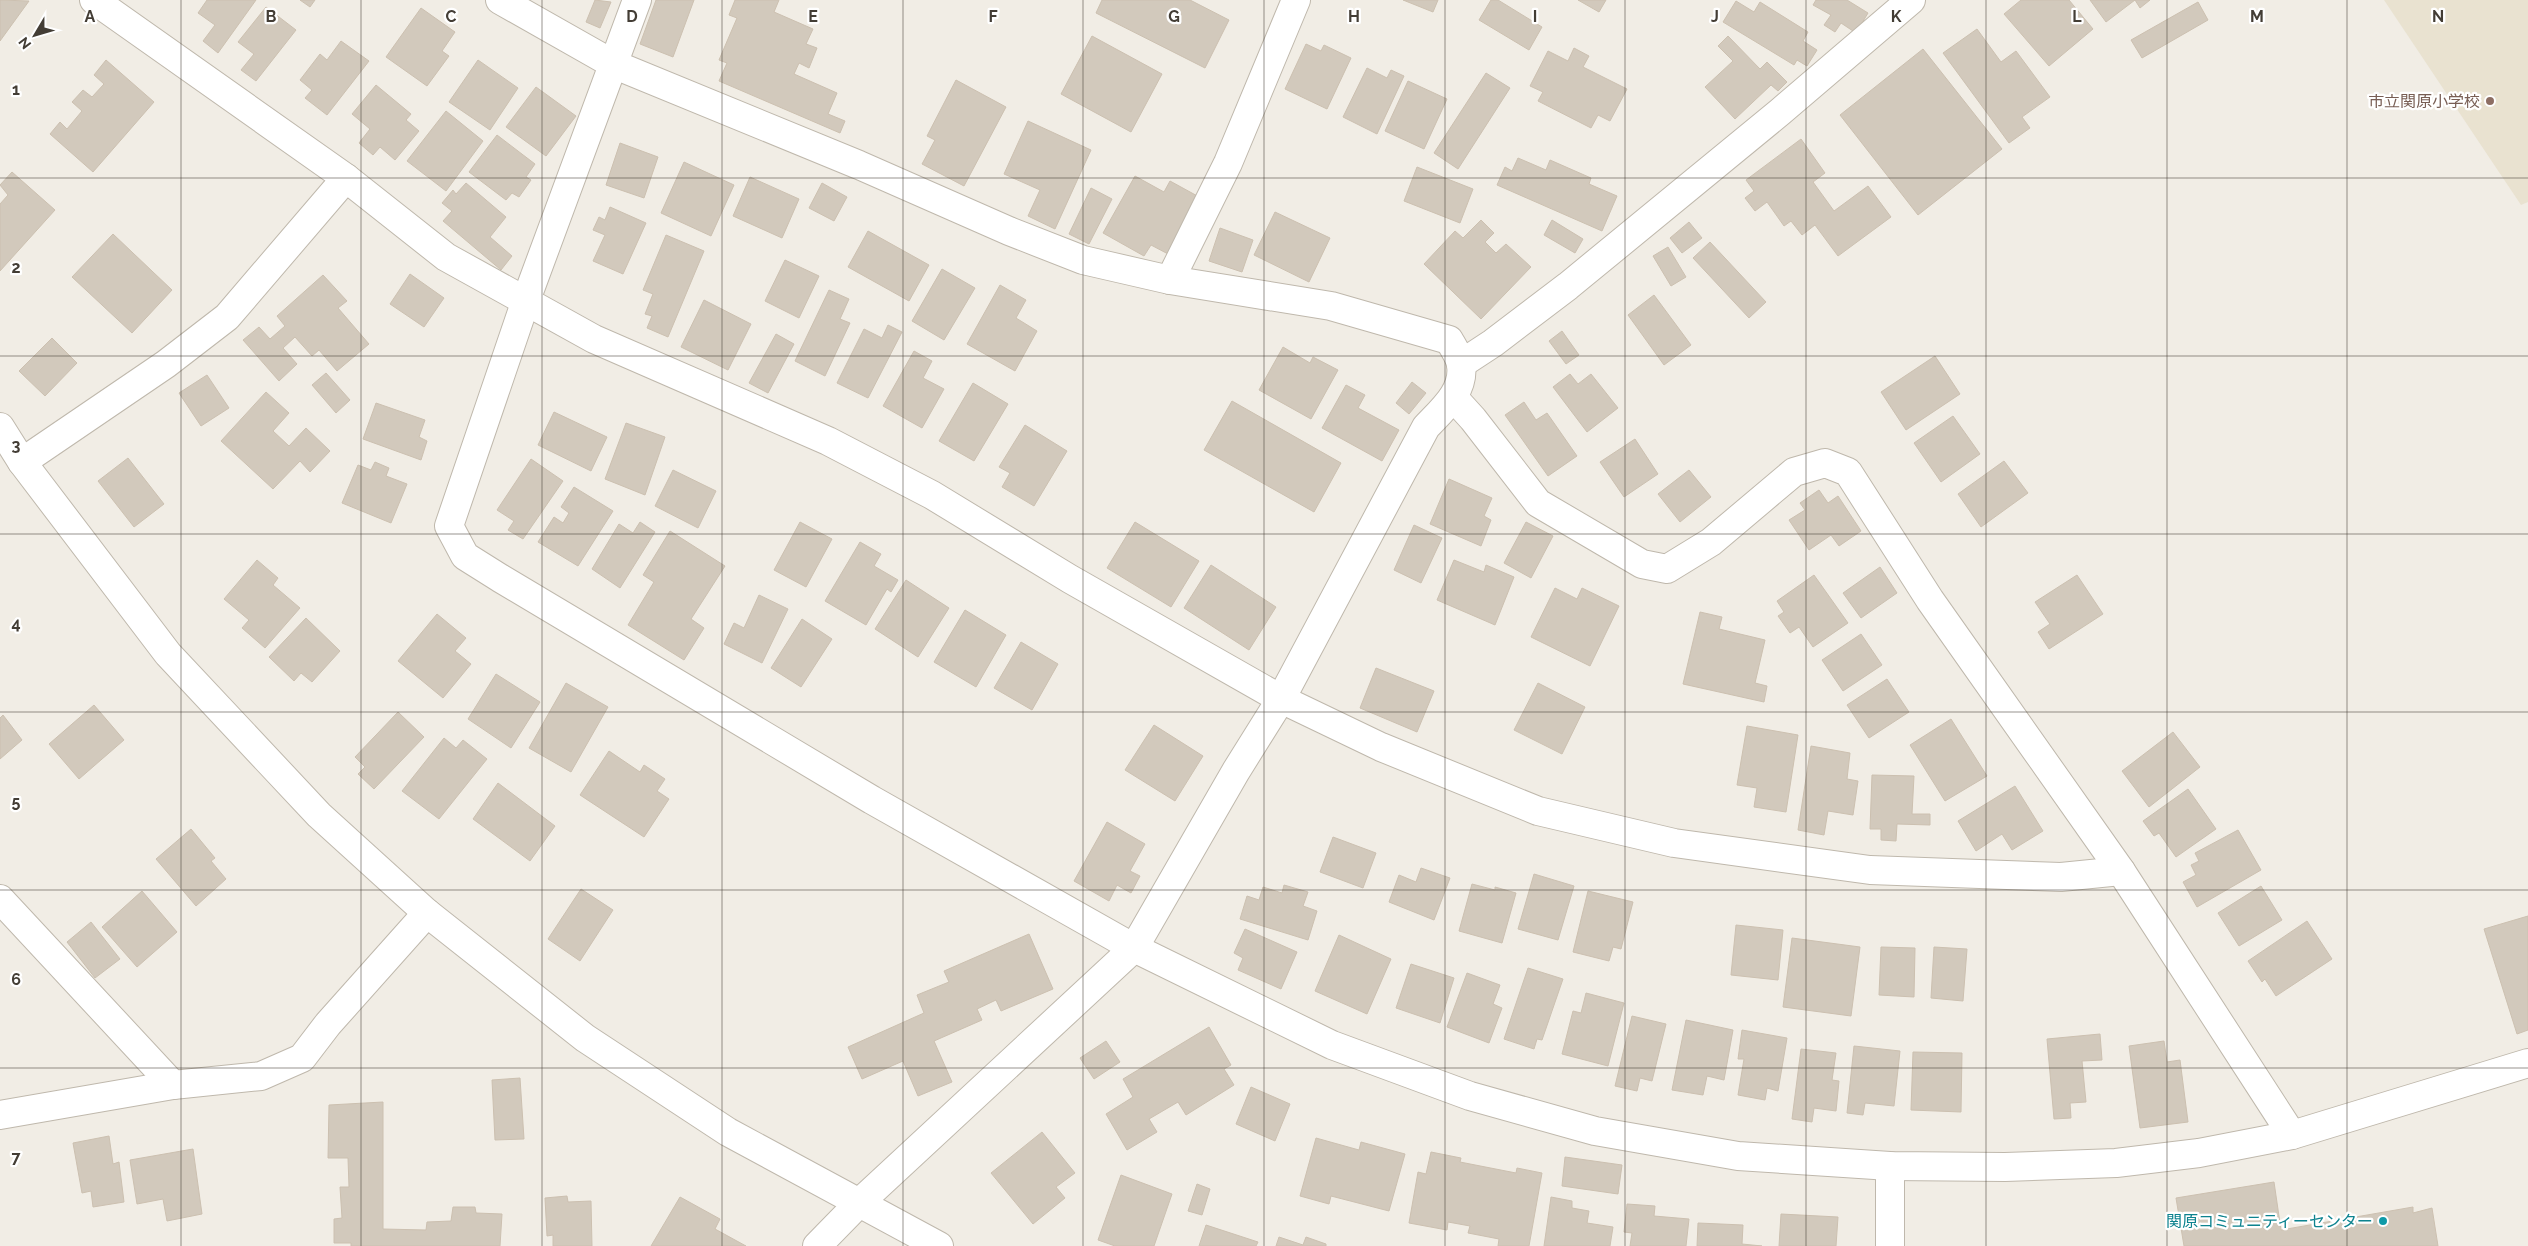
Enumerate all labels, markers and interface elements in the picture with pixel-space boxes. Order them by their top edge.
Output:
text: A [85,7,96,26]
text: B [266,7,277,26]
text: C [446,7,457,26]
text: D [626,7,638,26]
text: E [808,7,818,26]
text: F [988,7,998,26]
text: G [1168,7,1180,26]
text: H [1348,7,1360,26]
text: I [1533,7,1537,26]
text: J [1711,7,1719,26]
text: K [1891,7,1902,26]
text: L [2072,7,2082,26]
text: M [2250,7,2264,26]
text: N [2432,7,2444,26]
north arrow [10,10,60,60]
text: N [15,34,34,52]
text: 1 [12,80,20,99]
place label: 市立関原小学校 [2368,92,2480,111]
marker: 市立関原小学校 [2484,95,2496,107]
text: 2 [11,258,21,277]
text: 3 [12,436,21,455]
text: 4 [11,614,21,633]
text: 5 [12,792,21,811]
text: 6 [11,970,21,989]
text: 7 [12,1148,21,1167]
place label: 関原コミュニティーセンター [2166,1212,2373,1231]
marker: 関原コミュニティーセンター [2377,1215,2389,1227]

